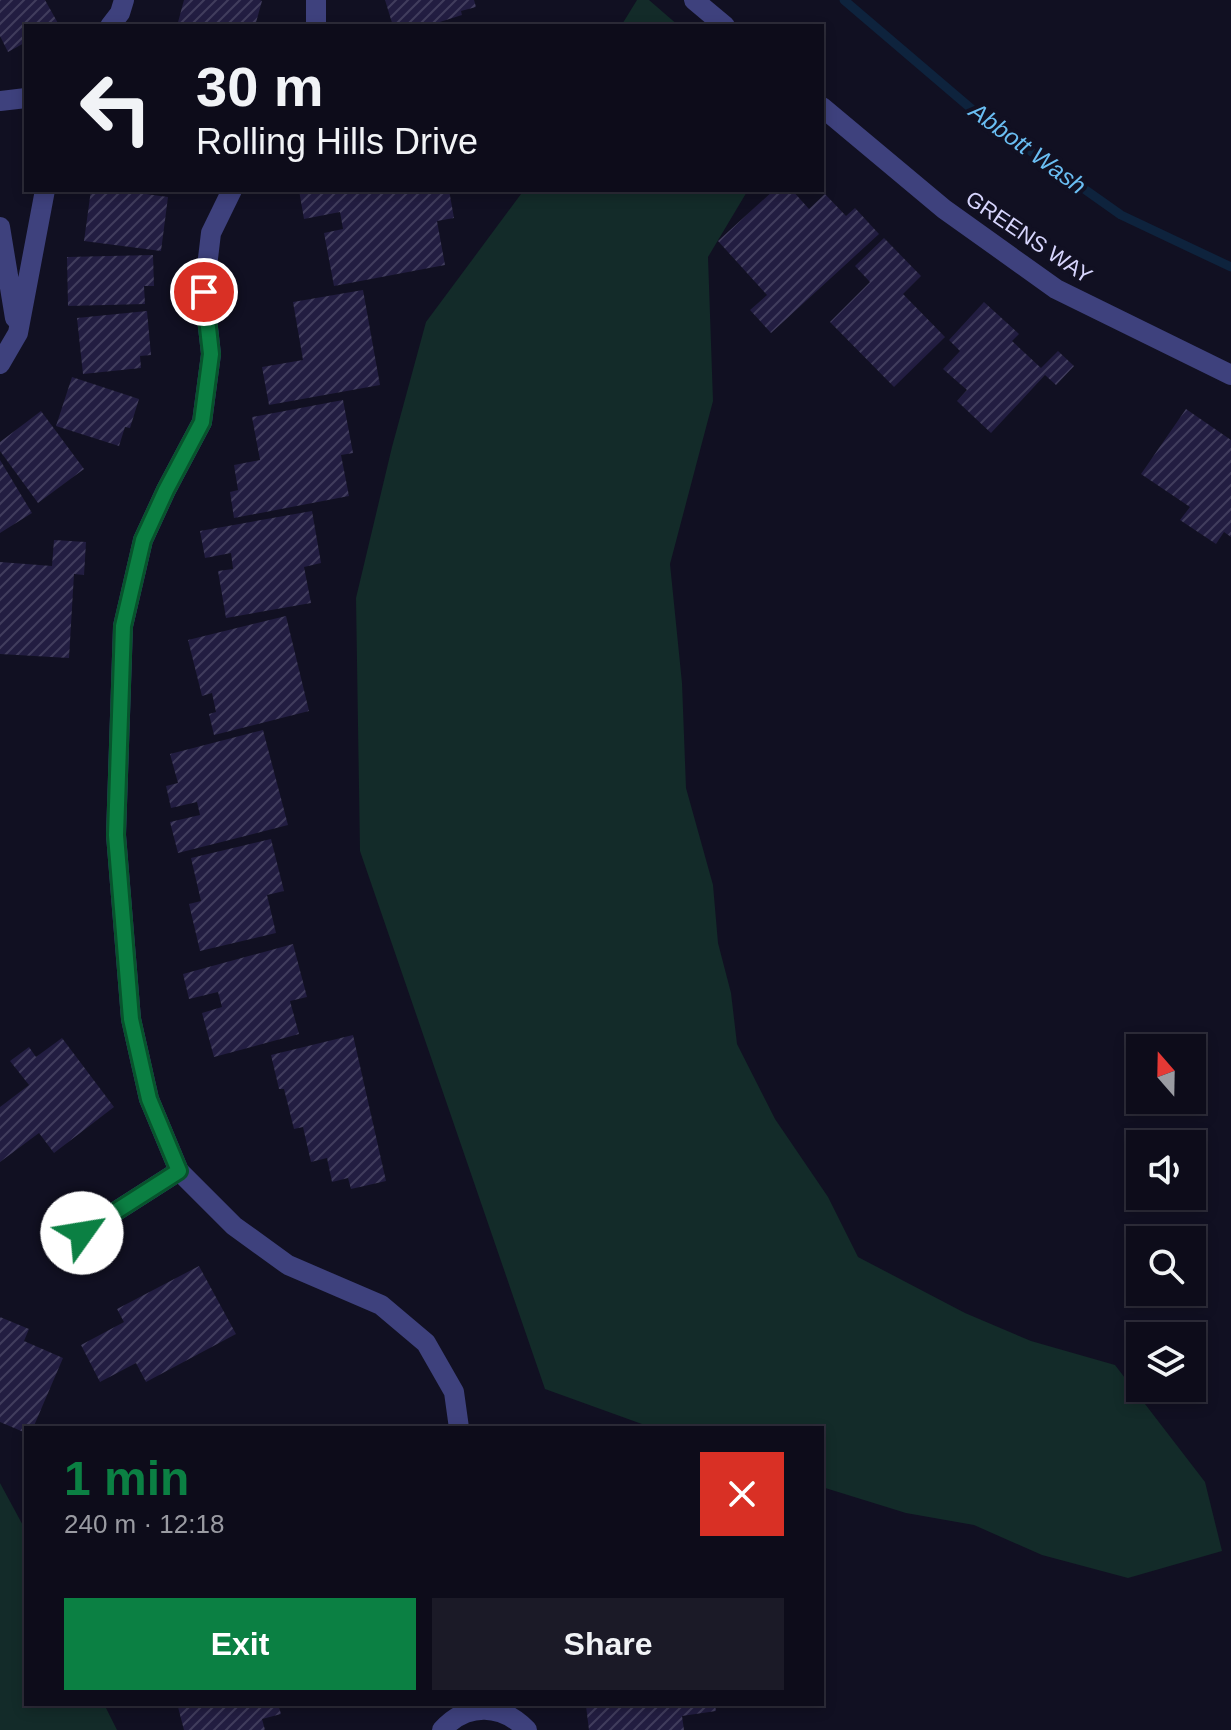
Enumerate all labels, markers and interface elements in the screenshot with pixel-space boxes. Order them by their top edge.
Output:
text: 30 m [196,55,324,118]
icon: left [64,56,168,160]
water label: Abbott Wash [963,96,1091,199]
text: Rolling Hills Drive [196,121,478,162]
street label: GREENS WAY [961,186,1097,289]
pin [170,258,238,326]
icon: arrive [182,270,226,314]
north arrow [1126,1034,1206,1114]
map controls [1126,1034,1206,1402]
button: sound [1126,1130,1206,1210]
position arrow [40,1191,124,1275]
button: search [1126,1226,1206,1306]
button: layers [1126,1322,1206,1402]
text: 1 min [64,1452,189,1505]
button: close [700,1452,784,1536]
text: 240 m · 12:18 [64,1509,224,1539]
button: Exit [64,1598,416,1690]
button: Share [432,1598,784,1690]

